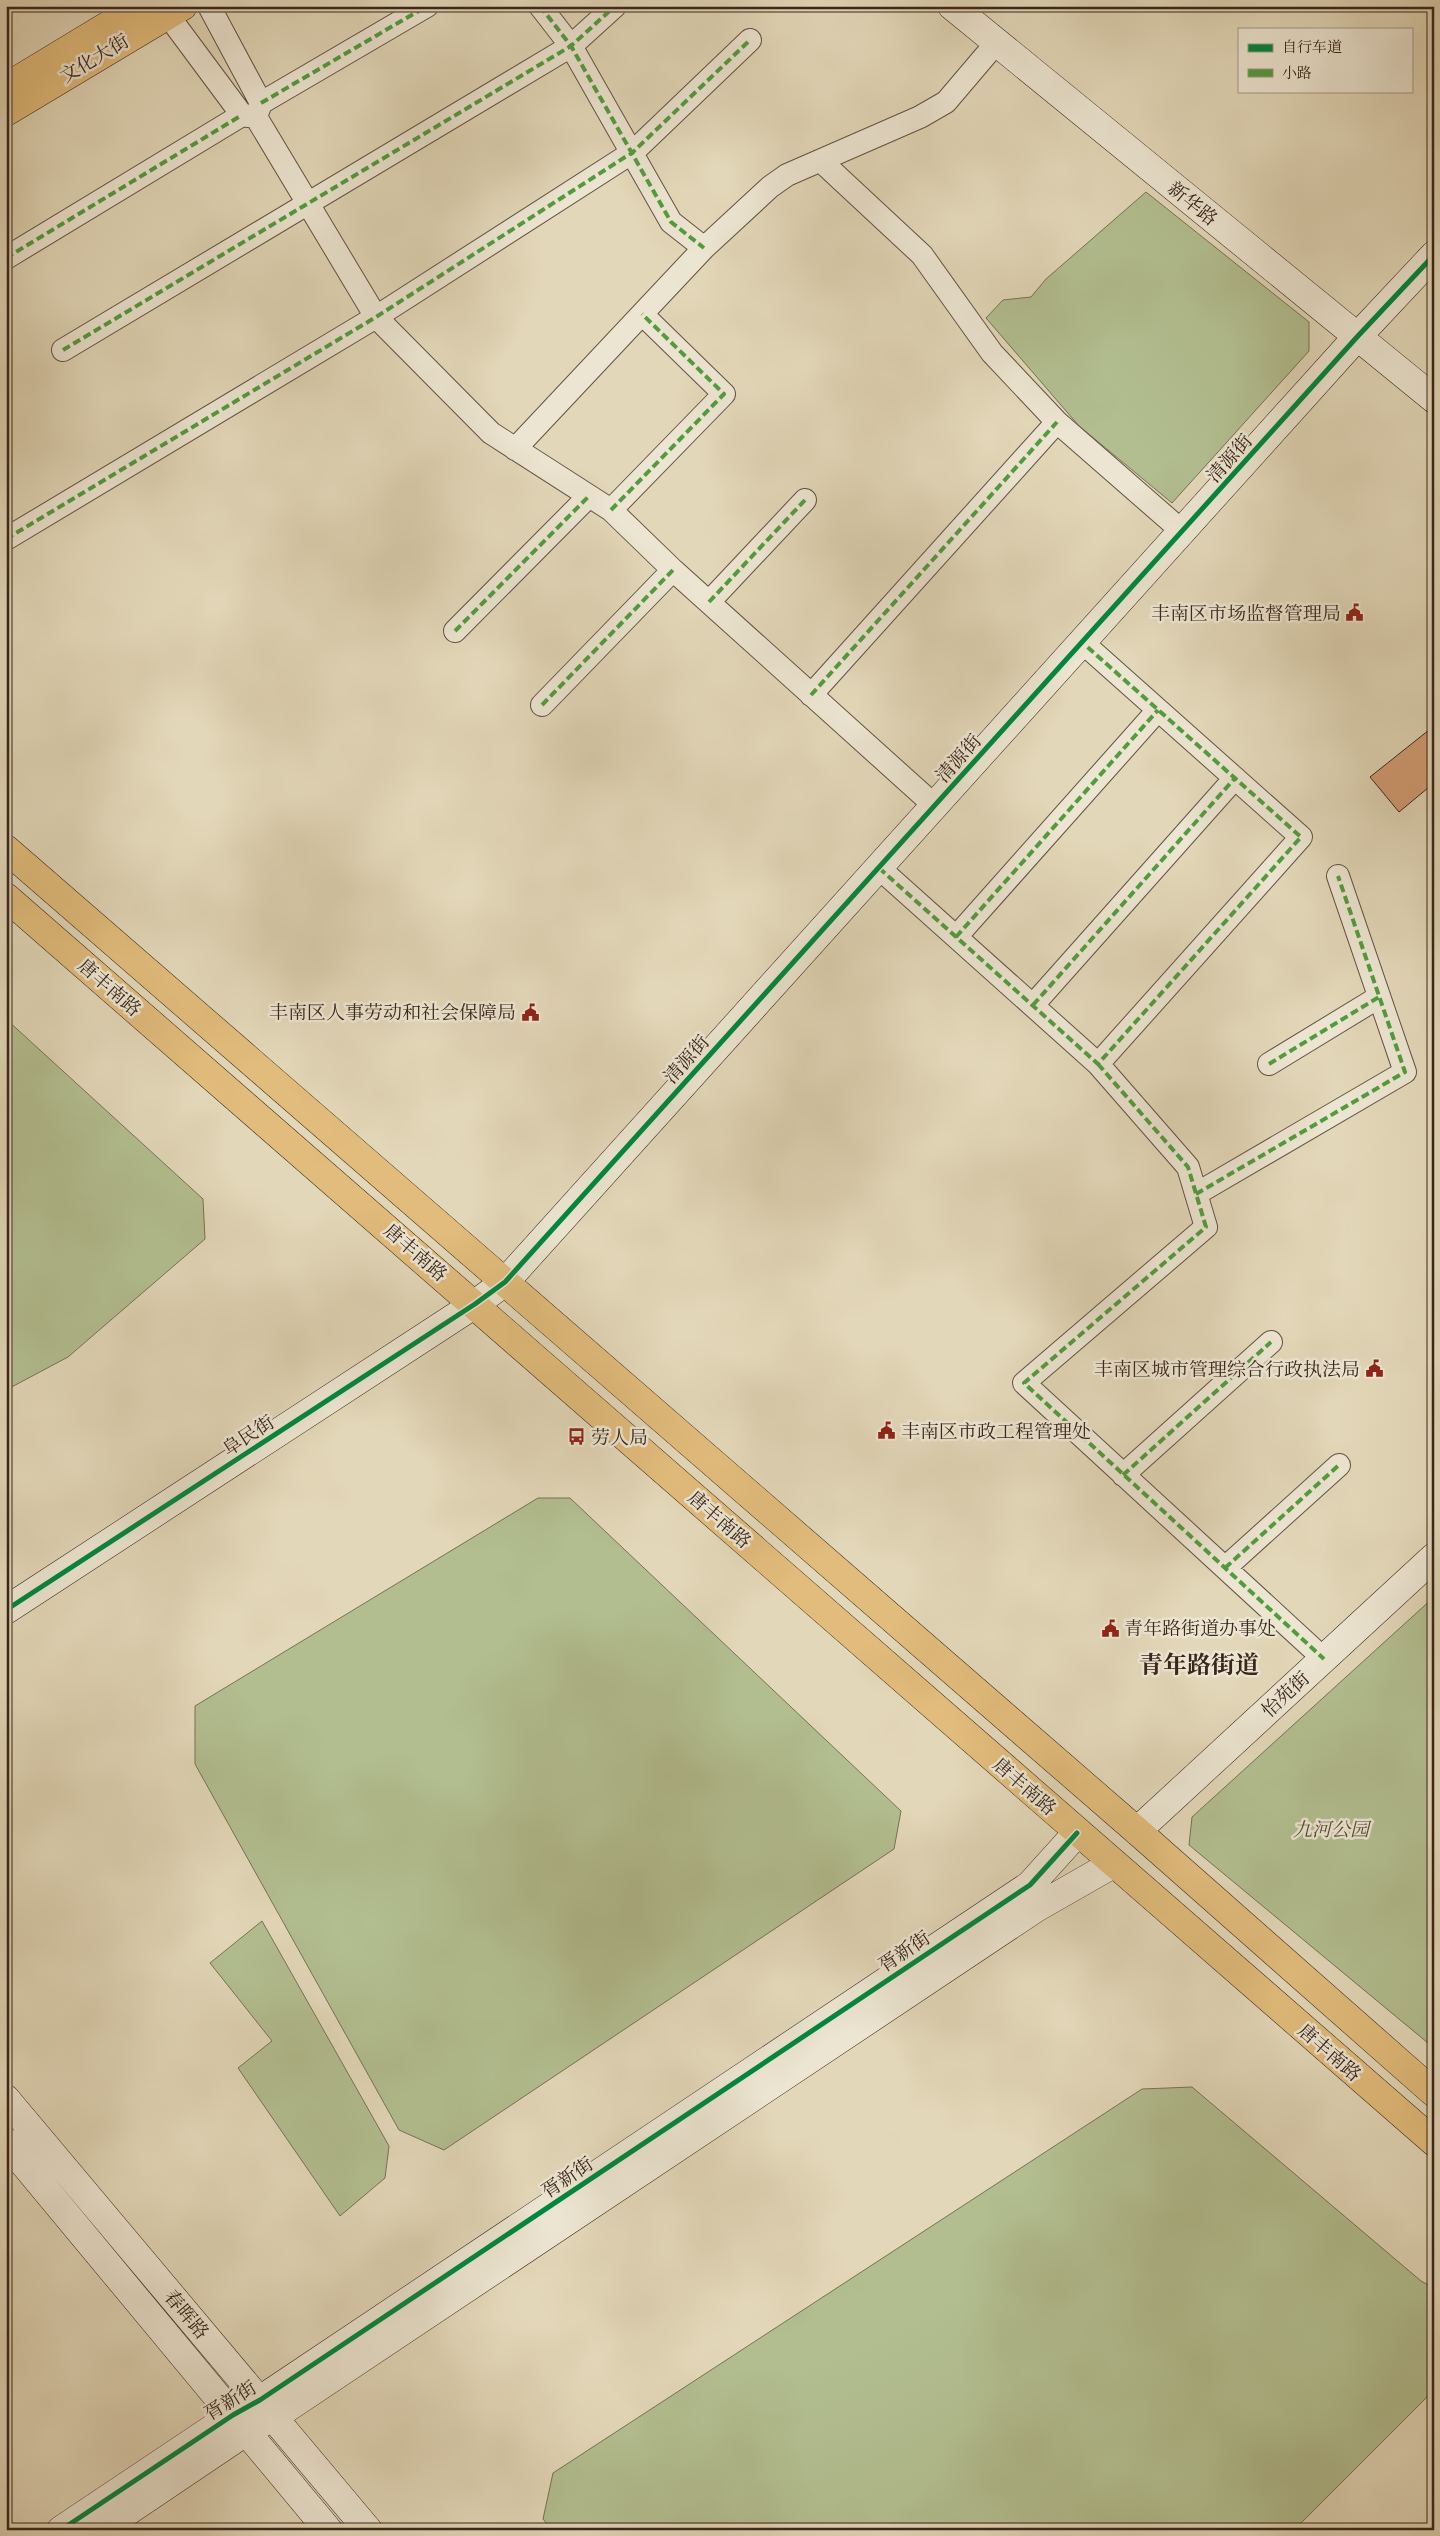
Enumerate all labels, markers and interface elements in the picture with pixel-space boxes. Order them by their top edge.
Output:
street label: 文化大街 [54,26,134,90]
legend [1238,28,1412,92]
text: 自行车道 [1282,36,1342,57]
text: 小路 [1282,62,1312,83]
street label: 新华路 [1162,174,1224,232]
street label: 清源街 [1200,427,1258,489]
place label: 丰南区市场监督管理局 [1151,599,1341,627]
public building icon: 丰南区市场监督管理局 [1345,603,1365,623]
street label: 清源街 [929,727,987,789]
street label: 唐丰南路 [72,951,148,1023]
place label: 丰南区人事劳动和社会保障局 [269,998,516,1026]
public building icon: 丰南区人事劳动和社会保障局 [520,1002,540,1022]
street label: 清源街 [657,1028,715,1090]
street label: 唐丰南路 [378,1216,454,1288]
place label: 丰南区城市管理综合行政执法局 [1094,1355,1360,1383]
public building icon: 丰南区城市管理综合行政执法局 [1364,1359,1384,1379]
street label: 阜民街 [216,1408,280,1462]
place label: 丰南区市政工程管理处 [901,1417,1091,1445]
public building icon: 丰南区市政工程管理处 [877,1421,897,1441]
place label: 劳人局 [591,1423,648,1451]
bus stop icon: 劳人局 [567,1427,587,1447]
street label: 唐丰南路 [682,1483,758,1555]
place label: 青年路街道办事处 [1124,1614,1276,1642]
public building icon: 青年路街道办事处 [1100,1618,1120,1638]
district label: 青年路街道 [1139,1647,1259,1682]
street label: 怡苑街 [1255,1664,1315,1724]
street label: 唐丰南路 [987,1750,1063,1822]
park label: 九河公园 [1293,1815,1372,1843]
street label: 胥新街 [873,1923,935,1979]
street label: 唐丰南路 [1292,2016,1368,2088]
street label: 胥新街 [536,2149,598,2205]
street label: 春晖路 [158,2283,216,2345]
street label: 胥新街 [198,2373,262,2427]

